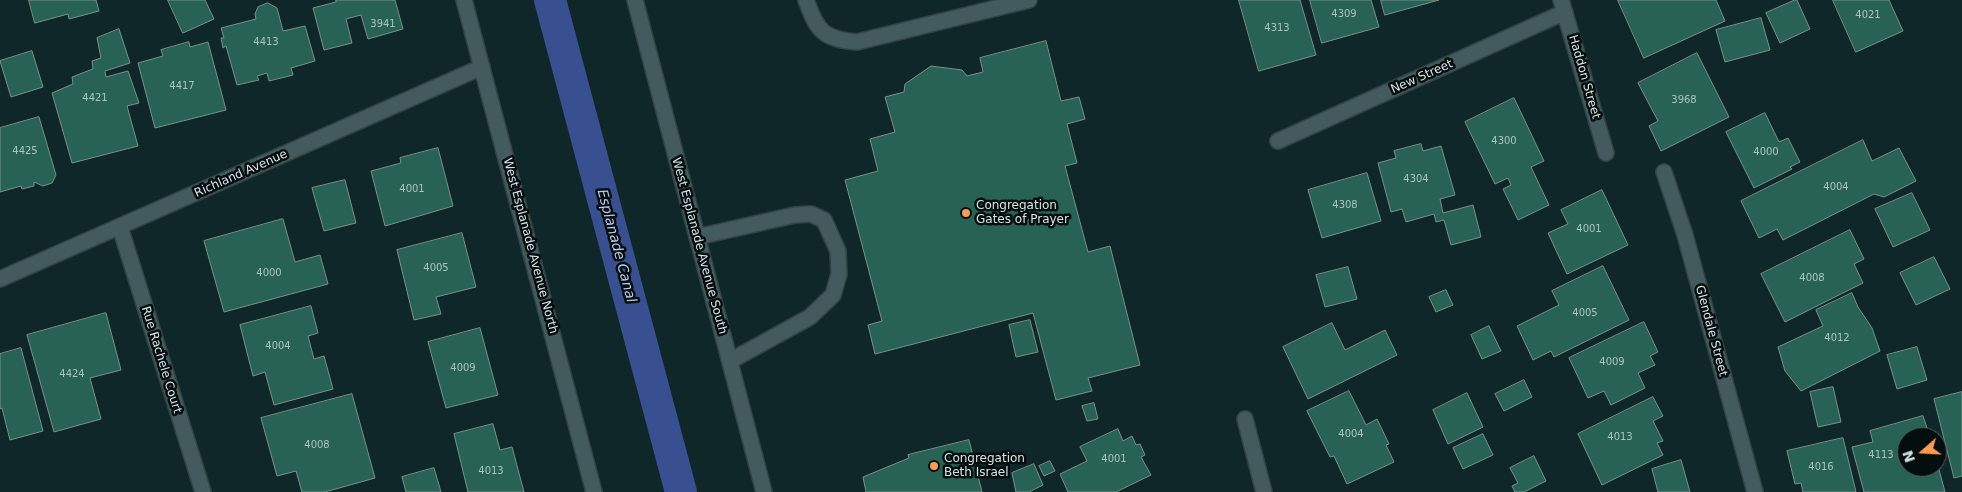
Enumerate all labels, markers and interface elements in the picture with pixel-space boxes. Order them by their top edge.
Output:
house number: 4309 [1331,8,1357,20]
house number: 4021 [1855,9,1881,21]
house number: 3941 [370,18,396,30]
house number: 4313 [1264,22,1290,34]
street label: Haddon Street [1565,33,1603,121]
house number: 4413 [253,36,279,48]
street label: New Street [1389,57,1455,97]
house number: 4417 [169,80,195,92]
house number: 4421 [82,92,108,104]
house number: 3968 [1671,94,1697,106]
house number: 4300 [1491,135,1517,147]
house number: 4425 [12,145,38,157]
house number: 4000 [1753,146,1779,158]
street label: Richland Avenue [192,147,290,201]
street label: West Esplanade Avenue South [668,156,730,336]
street label: West Esplanade Avenue North [500,157,560,335]
house number: 4304 [1403,173,1429,185]
house number: 4004 [1823,181,1849,193]
house number: 4001 [399,183,425,195]
water label: Esplanade Canal [593,188,639,304]
place label: Congregation Gates of Prayer [976,199,1069,227]
house number: 4308 [1332,199,1358,211]
marker: Congregation Gates of Prayer [960,207,972,219]
house number: 4001 [1576,223,1602,235]
house number: 4005 [423,262,449,274]
house number: 4000 [256,267,282,279]
house number: 4008 [1799,272,1825,284]
street label: Glendale Street [1692,284,1730,378]
street label: Rue Rachele Court [138,305,184,415]
house number: 4005 [1572,307,1598,319]
house number: 4012 [1824,332,1850,344]
house number: 4004 [265,340,291,352]
house number: 4009 [1599,356,1625,368]
house number: 4009 [450,362,476,374]
house number: 4424 [59,368,85,380]
north arrow [1897,427,1947,477]
house number: 4004 [1338,428,1364,440]
house number: 4013 [1607,431,1633,443]
house number: 4008 [304,439,330,451]
text: N [1899,448,1918,465]
house number: 4113 [1868,449,1894,461]
place label: Congregation Beth Israel [944,452,1025,480]
house number: 4001 [1101,453,1127,465]
marker: Congregation Beth Israel [928,460,940,472]
house number: 4016 [1808,461,1834,473]
house number: 4013 [478,465,504,477]

